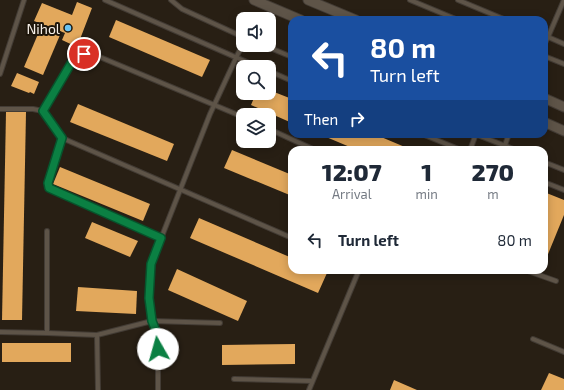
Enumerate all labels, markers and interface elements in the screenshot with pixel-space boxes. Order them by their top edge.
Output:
map controls [236,12,276,148]
button: sound [236,12,276,52]
place label: Nihol [26,20,61,37]
marker: Nihol [63,23,73,33]
text: 80 m [370,30,436,64]
icon: left [304,32,356,84]
pin [67,37,101,71]
icon: arrive [73,43,95,65]
button: search [236,60,276,100]
text: Turn left [370,64,440,86]
button: layers [236,108,276,148]
icon: right [346,108,368,130]
text: Then [304,110,338,128]
text: 12:07 [322,157,382,186]
text: 1 [421,157,432,186]
text: 270 [472,157,514,186]
text: Arrival [332,186,372,202]
text: min [416,186,438,202]
text: m [487,186,499,202]
icon: left [304,229,326,251]
text: Turn left [338,231,399,249]
text: 80 m [497,231,532,249]
position arrow [137,328,179,370]

